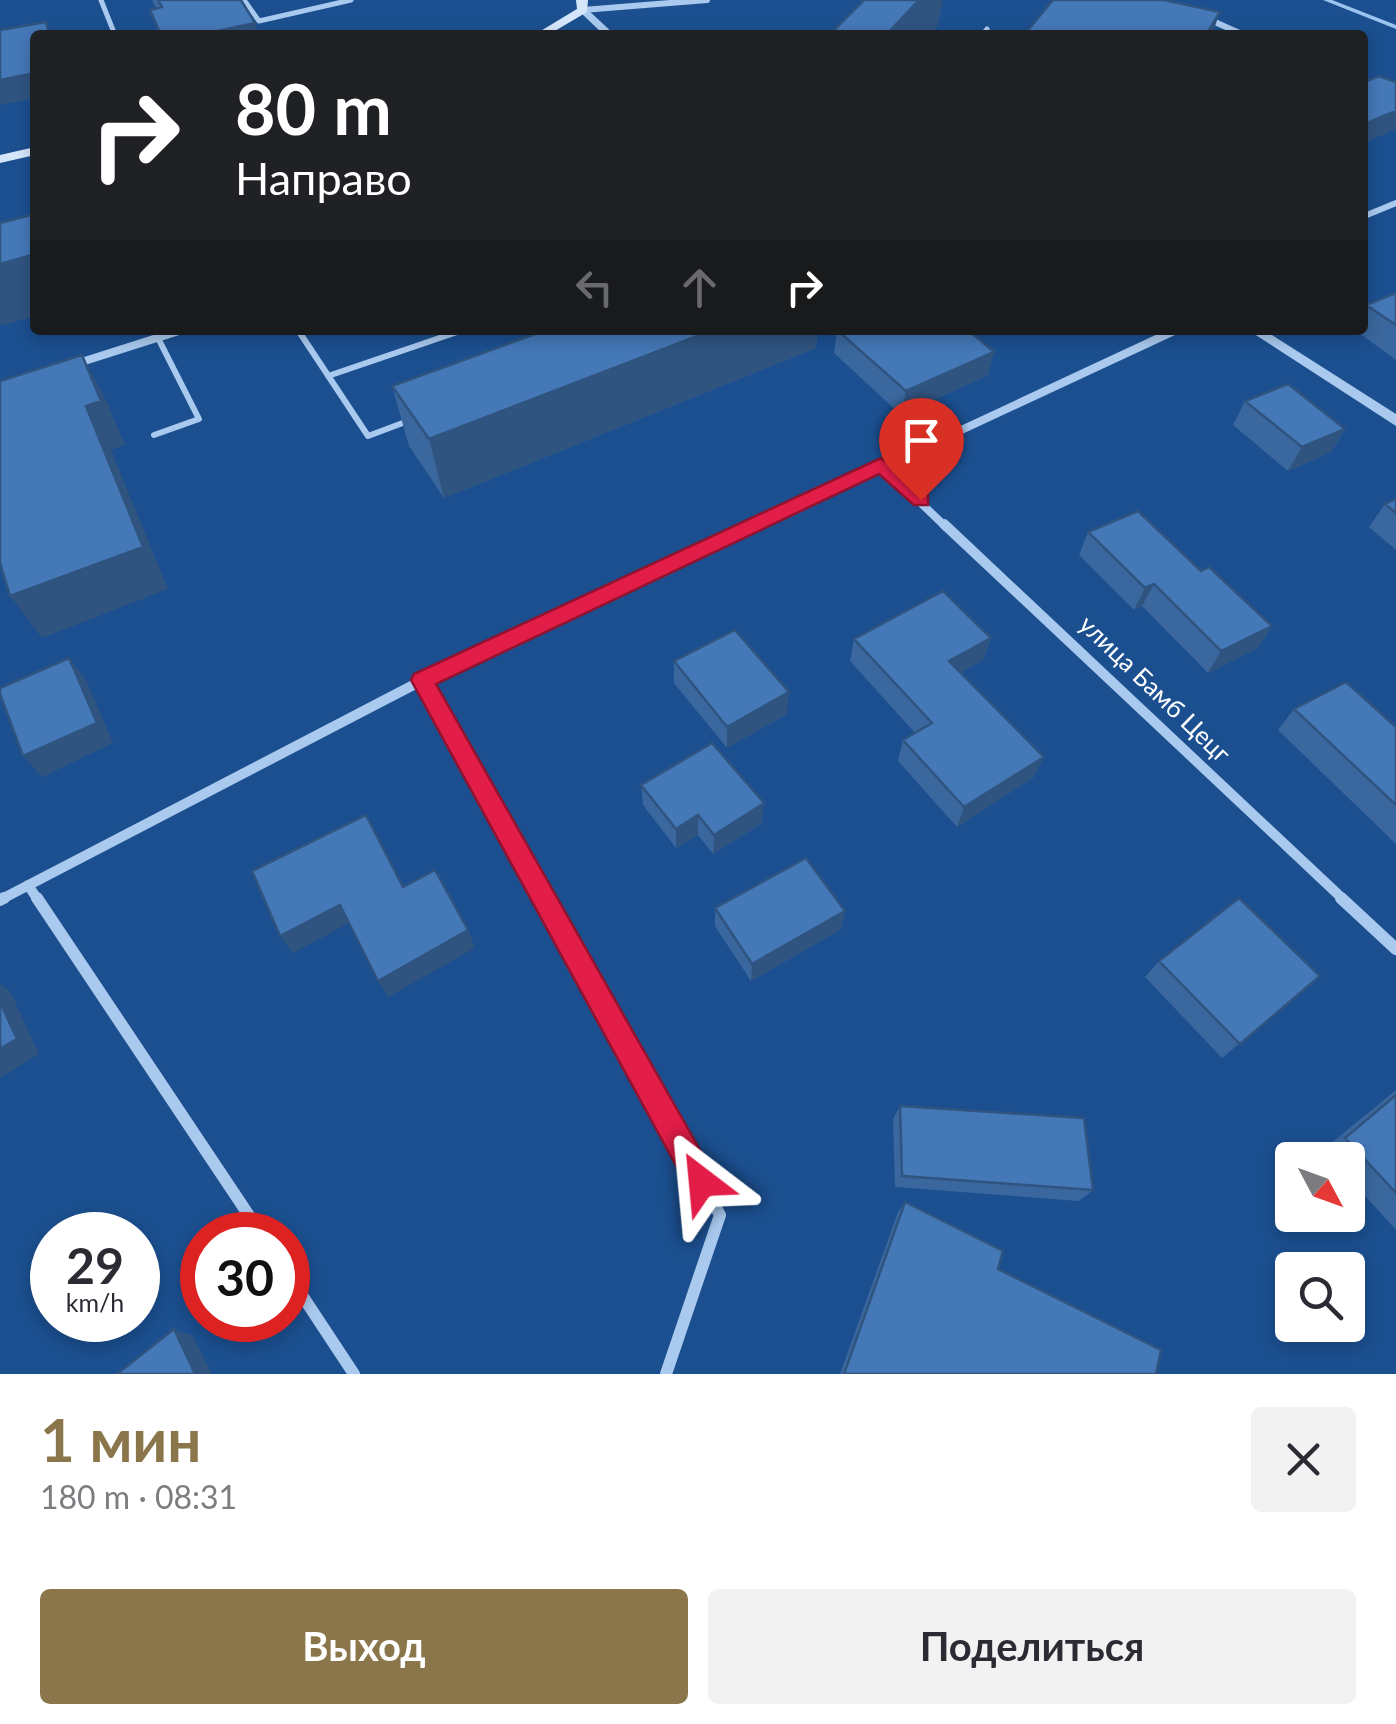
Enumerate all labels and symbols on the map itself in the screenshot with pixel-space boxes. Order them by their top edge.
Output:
pin [879,398,964,501]
street label: улица Бамб Цецг [1074,609,1238,768]
position arrow [650,1130,754,1234]
north arrow [1275,1142,1365,1232]
speed limit sign: 30 [180,1212,310,1342]

